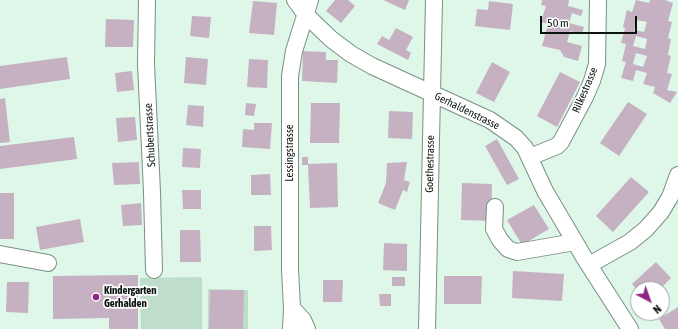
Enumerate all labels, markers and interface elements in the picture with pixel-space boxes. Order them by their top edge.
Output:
scale bar [542,8,639,34]
text: 50 m [547,16,569,30]
street label: Rilkestrasse [569,65,601,115]
street label: Gerhaldenstrasse [432,90,502,132]
street label: Schubertstrasse [142,103,158,167]
street label: Lessingstrasse [283,124,297,182]
street label: Goethestrasse [423,135,437,193]
north arrow [630,281,670,321]
place label: Kindergarten Gerhalden [104,284,157,310]
marker: Kindergarten Gerhalden [91,292,101,302]
text: N [651,303,664,316]

